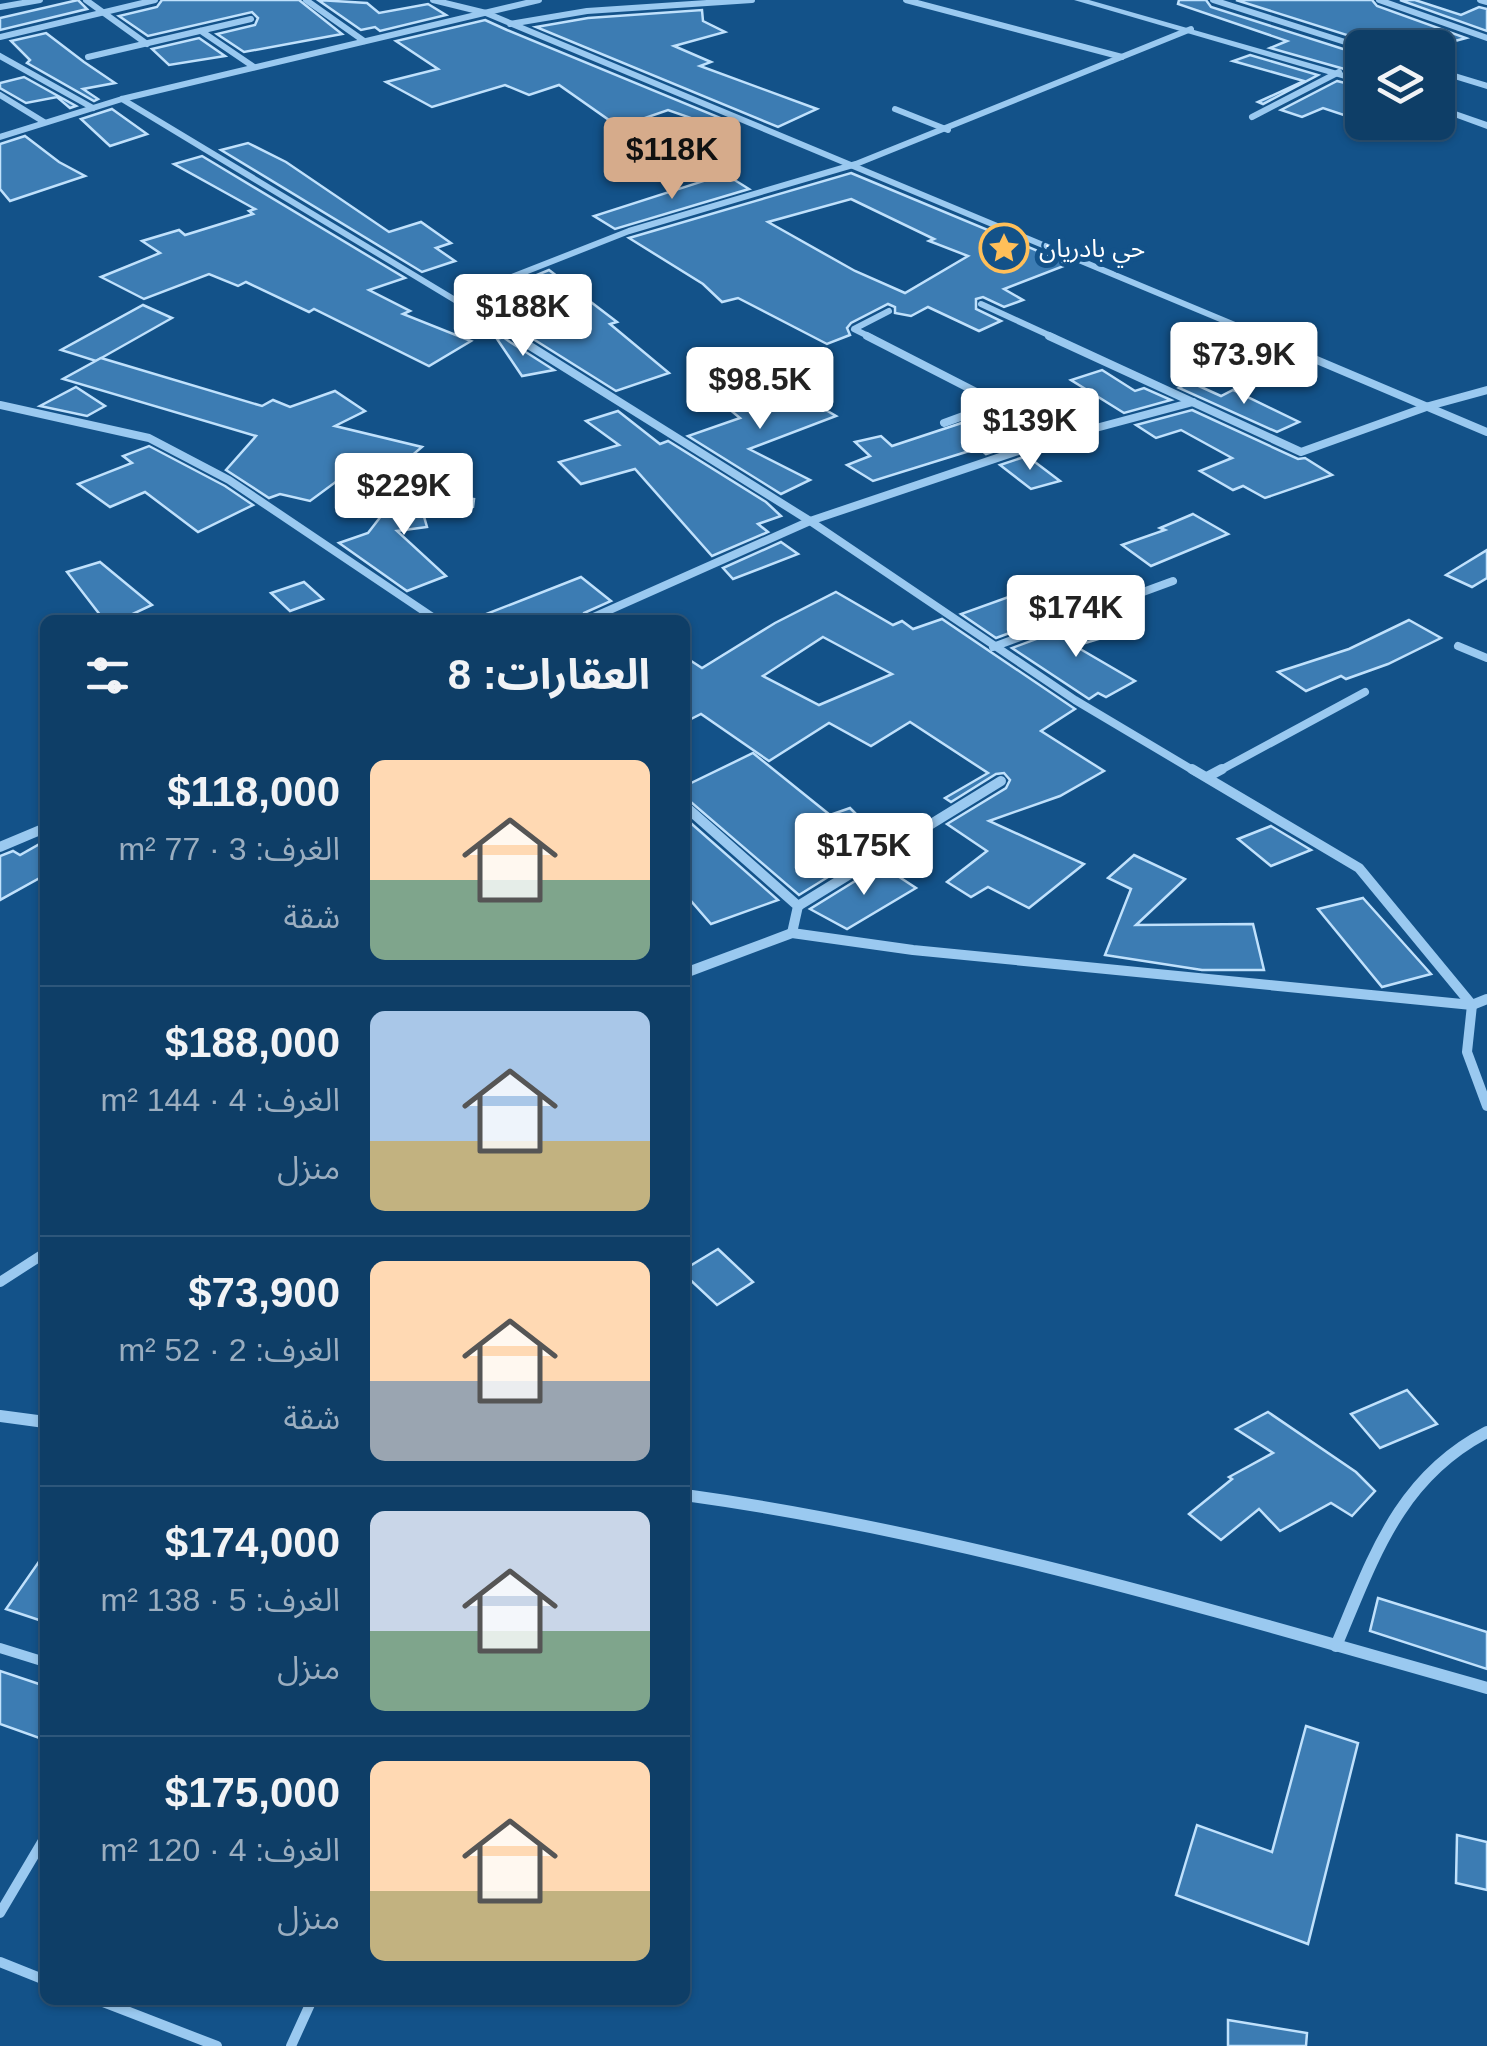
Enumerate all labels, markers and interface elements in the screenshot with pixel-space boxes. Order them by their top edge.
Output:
map controls [1345,30,1455,140]
button: layers [1345,30,1455,140]
pin: $118K [602,117,742,202]
text: $118K [626,131,718,167]
place icon: حي بادريان [978,222,1030,274]
place label: حي بادريان [1039,234,1145,268]
pin: $188K [453,274,593,359]
text: $188K [476,288,570,324]
pin: $73.9K [1163,322,1325,407]
text: $73.9K [1192,336,1296,372]
pin: $98.5K [679,347,841,432]
text: $98.5K [708,361,812,397]
pin: $139K [960,388,1100,473]
text: $139K [983,402,1077,438]
pin: $229K [334,453,474,538]
text: $229K [357,467,451,503]
pin: $174K [1006,575,1146,660]
text: $174K [1029,589,1123,625]
icon: filters [80,648,135,703]
text: العقارات: 8 [448,651,650,698]
text: $118,000 [167,768,340,815]
icon: home [450,800,570,920]
pin: $175K [794,813,934,898]
text: $175K [817,827,911,863]
text: الغرف: 3 · 77 m² [118,831,340,867]
text: شقة [284,899,340,935]
text: $188,000 [165,1019,340,1066]
icon: home [450,1051,570,1171]
text: الغرف: 4 · 144 m² [101,1082,340,1118]
text: منزل [277,1150,340,1186]
text: $73,900 [188,1269,340,1316]
icon: home [450,1301,570,1421]
text: الغرف: 2 · 52 m² [118,1332,340,1368]
text: شقة [284,1400,340,1436]
text: $174,000 [165,1519,340,1566]
icon: home [450,1551,570,1671]
text: الغرف: 5 · 138 m² [101,1582,340,1618]
text: منزل [277,1650,340,1686]
text: $175,000 [165,1769,340,1816]
icon: home [450,1801,570,1921]
text: الغرف: 4 · 120 m² [101,1832,340,1868]
text: منزل [277,1900,340,1936]

